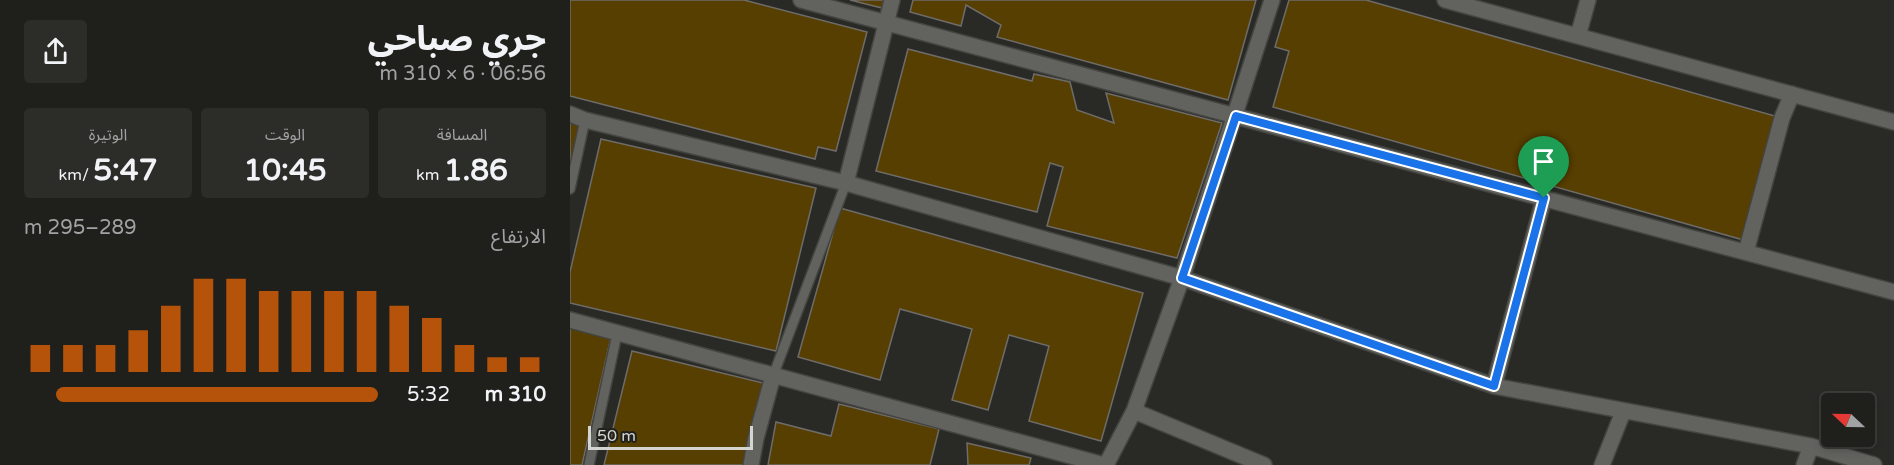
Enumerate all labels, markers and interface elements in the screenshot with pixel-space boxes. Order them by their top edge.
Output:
button: share [24,20,87,83]
text: جري صباحي [368,20,546,59]
text: 06:56 · 6 × 310 m [379,62,546,86]
text: الوتيرة [89,125,127,145]
text: الوقت [265,125,305,145]
text: المسافة [437,125,487,145]
pin [1518,136,1569,198]
icon: arrive [1527,145,1560,178]
text: 5:47 [93,152,158,189]
text: 10:45 [243,152,327,189]
text: 1.86 [444,152,508,189]
text: /km [59,165,93,185]
text: km [416,165,444,185]
text: 289–295 m [24,216,137,240]
text: الارتفاع [491,225,546,249]
text: 5:32 [407,383,450,407]
text: 310 m [485,383,546,407]
north arrow [1821,393,1875,447]
map controls [1821,393,1875,447]
scale bar [588,423,753,450]
text: 50 m [597,426,636,446]

